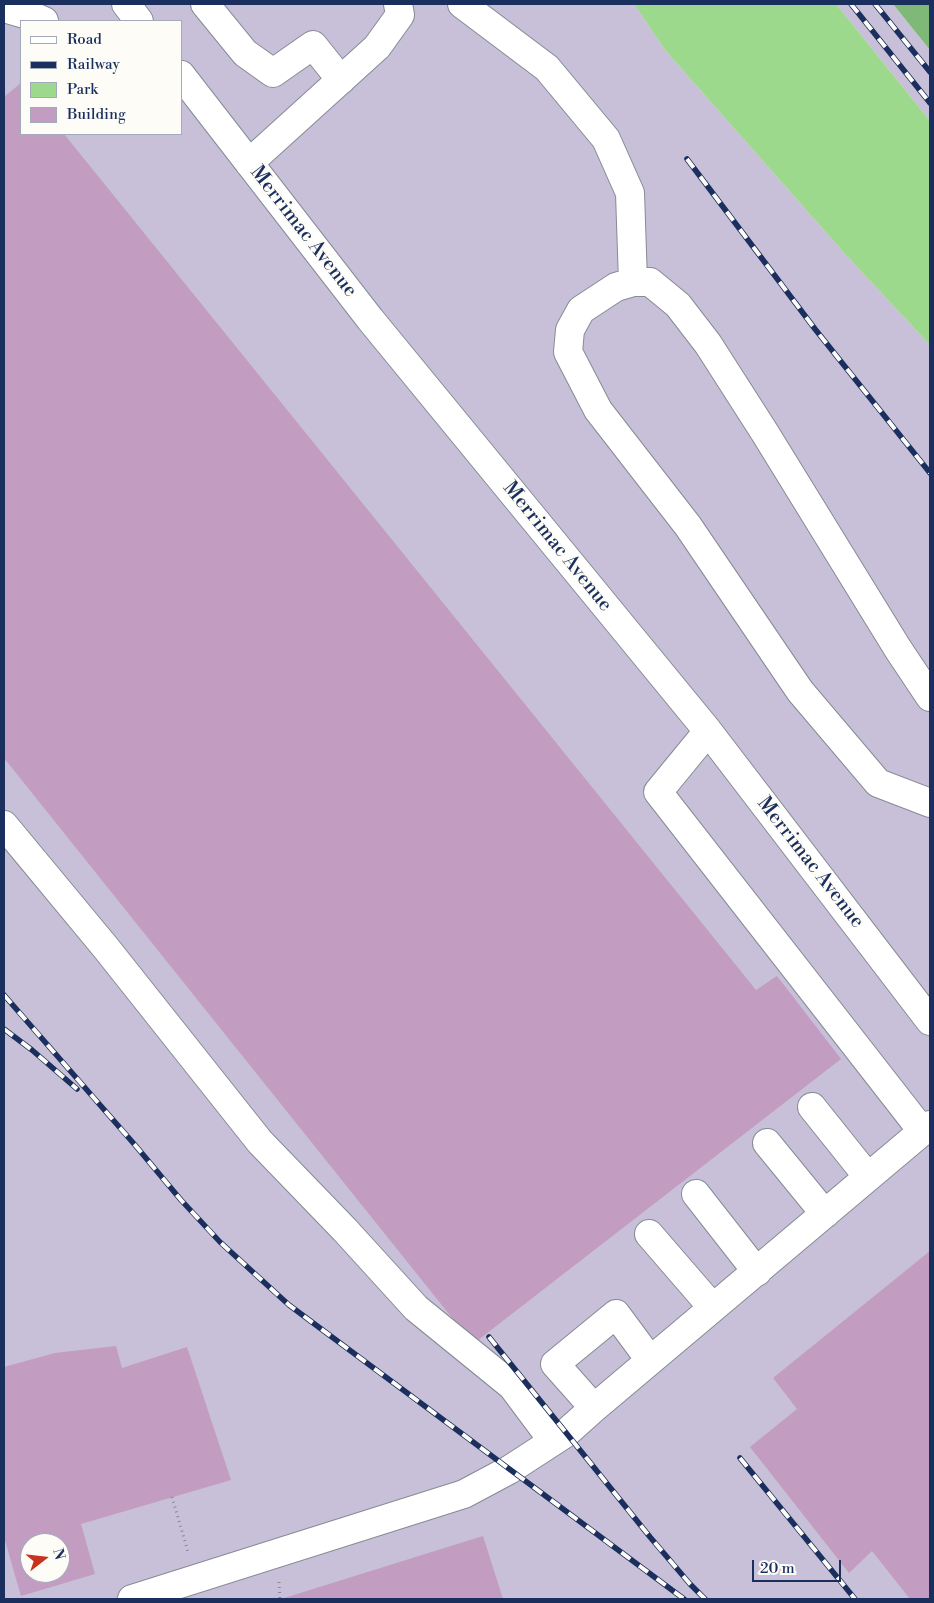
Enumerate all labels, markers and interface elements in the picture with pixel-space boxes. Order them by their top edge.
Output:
legend [20,20,182,135]
text: Road [67,30,102,49]
text: Railway [67,55,120,74]
text: Park [67,80,98,99]
text: Building [67,105,126,124]
street label: Merrimac Avenue [244,161,362,303]
street label: Merrimac Avenue [497,477,617,617]
street label: Merrimac Avenue [751,792,869,934]
north arrow [20,1533,70,1583]
text: N [48,1546,69,1562]
scale bar [754,1550,843,1582]
text: 20 m [760,1559,795,1578]

